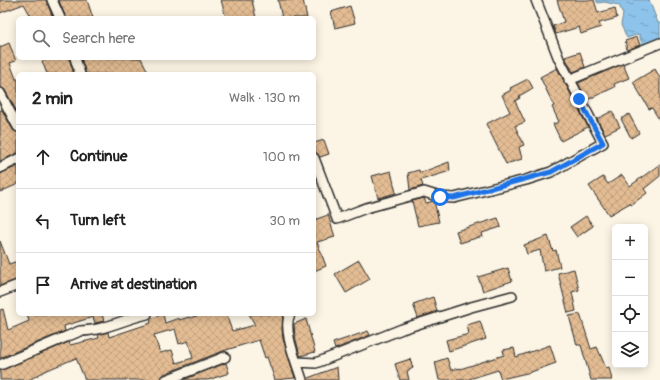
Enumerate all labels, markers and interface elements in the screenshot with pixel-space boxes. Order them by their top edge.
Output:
search box [16,16,316,60]
icon: search [30,27,52,49]
text: Search here [62,29,135,48]
text: 2 min [32,88,73,109]
text: Walk · 130 m [229,90,300,106]
route end [570,90,588,108]
icon: ahead [32,146,54,168]
text: Continue [70,147,128,166]
text: 100 m [263,149,300,165]
route start [431,188,449,206]
icon: left [32,210,54,232]
text: Turn left [70,211,126,230]
text: 30 m [270,213,300,229]
map controls [612,224,648,368]
button: + [612,224,648,260]
button: − [612,260,648,296]
icon: arrive [32,274,54,296]
text: Arrive at destination [70,275,197,294]
button: locate [612,296,648,332]
button: layers [612,332,648,368]

